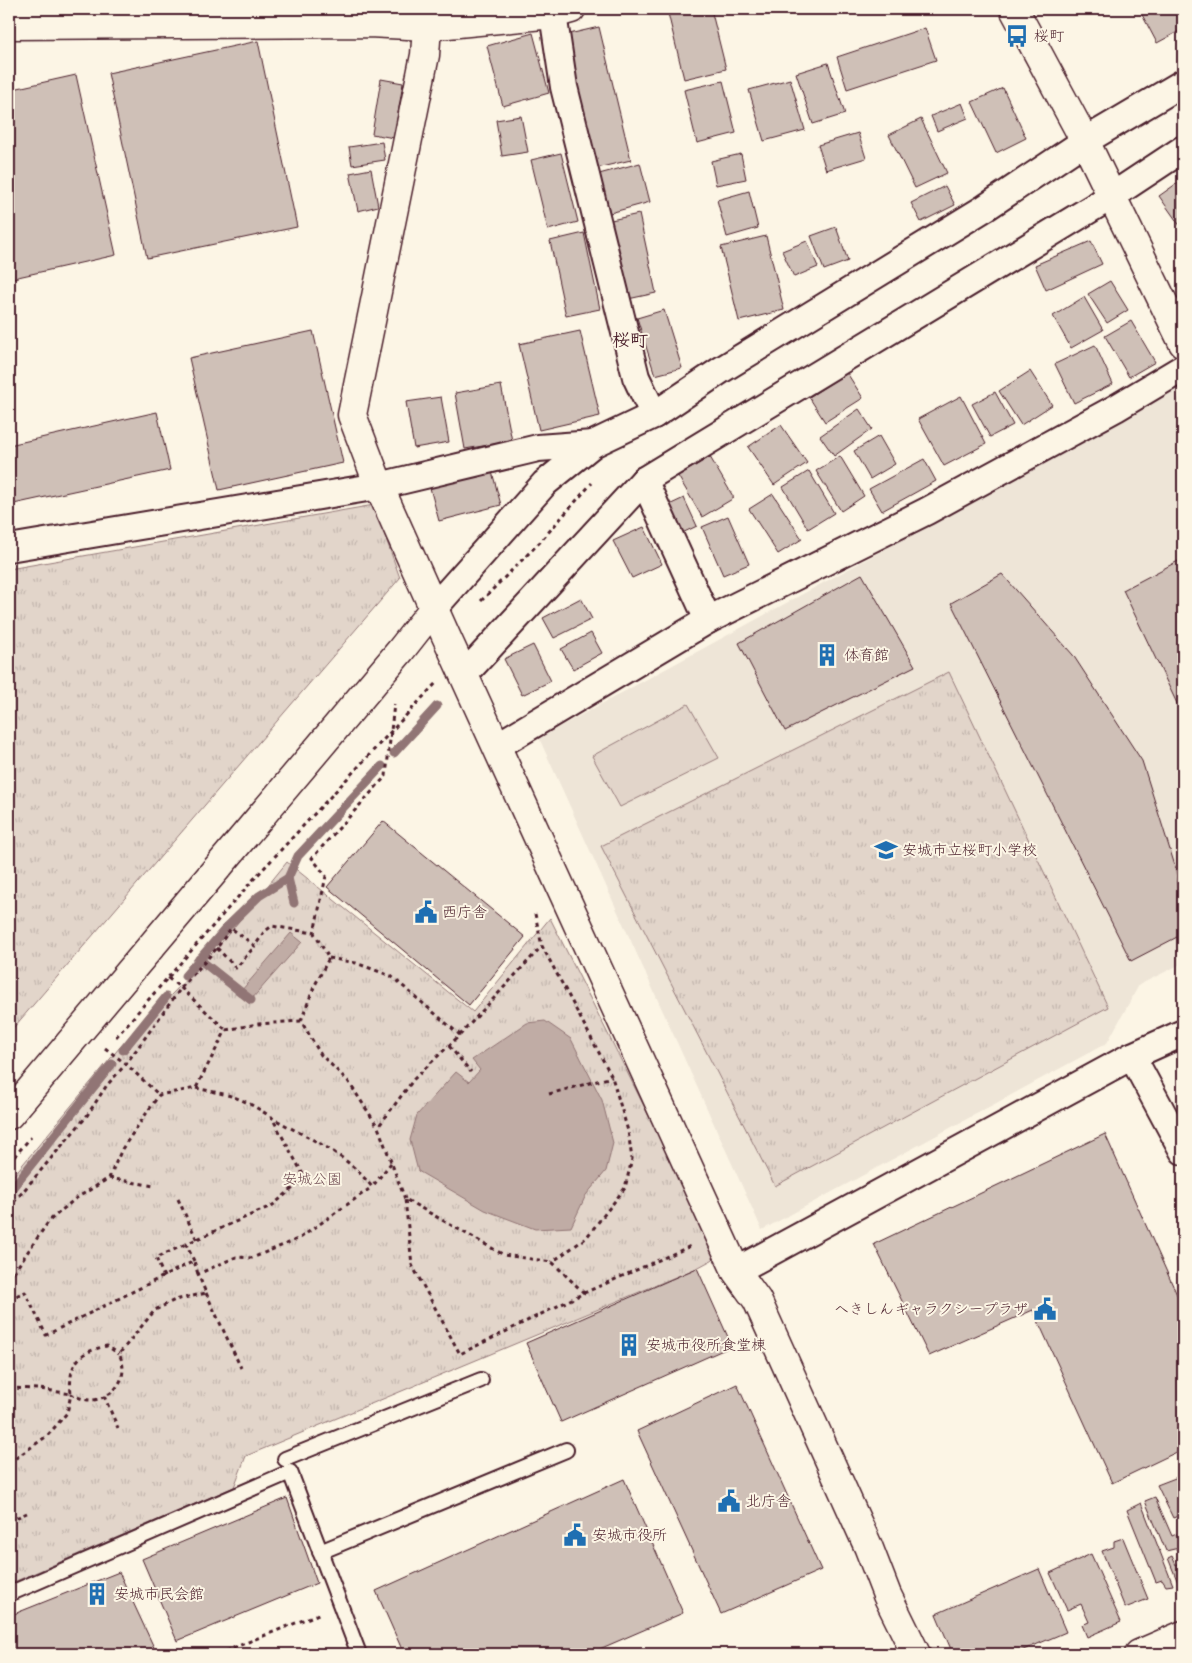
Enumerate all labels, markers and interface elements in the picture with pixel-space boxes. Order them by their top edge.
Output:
bus stop icon: 桜町 [1004,23,1030,49]
place label: 桜町 [1034,27,1065,45]
district label: 桜町 [612,330,648,351]
building icon: 体育館 [814,642,840,668]
place label: 体育館 [844,646,889,664]
school or university icon: 安城市立桜町小学校 [873,837,899,863]
place label: 安城市立桜町小学校 [902,841,1037,859]
public building icon: 西庁舎 [413,899,439,925]
place label: 西庁舎 [442,903,487,921]
park label: 安城公園 [282,1170,342,1188]
public building icon: へきしんギャラクシープラザ [1032,1296,1058,1322]
place label: へきしんギャラクシープラザ [834,1300,1028,1318]
building icon: 安城市役所食堂棟 [616,1332,642,1358]
place label: 安城市役所食堂棟 [646,1336,766,1354]
public building icon: 北庁舎 [716,1488,742,1514]
place label: 北庁舎 [746,1492,791,1510]
public building icon: 安城市役所 [562,1522,588,1548]
place label: 安城市役所 [592,1526,667,1544]
building icon: 安城市民会館 [84,1581,110,1607]
place label: 安城市民会館 [114,1585,204,1603]

